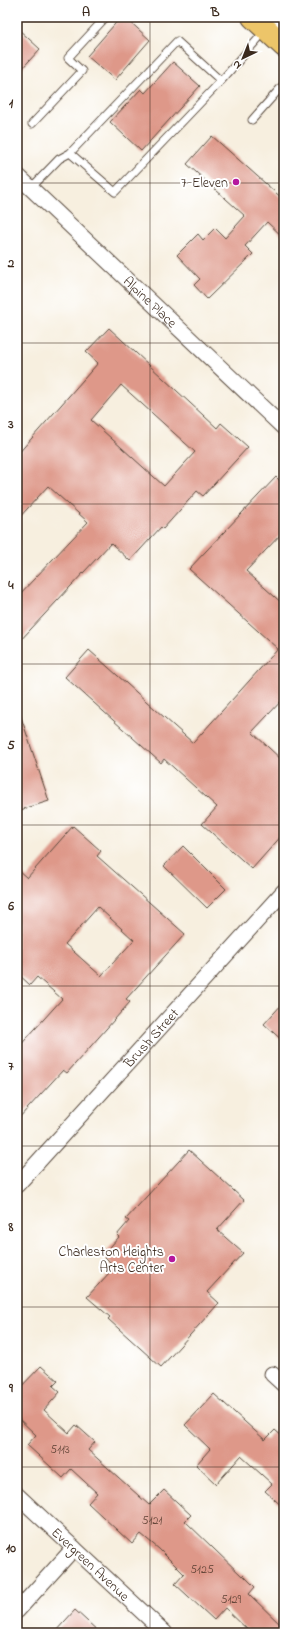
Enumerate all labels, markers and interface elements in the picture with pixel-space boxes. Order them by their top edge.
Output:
text: A [82,3,90,22]
text: B [210,3,220,22]
north arrow [223,38,263,78]
text: N [229,56,245,73]
text: 1 [9,94,14,113]
place label: 7-Eleven [181,173,228,194]
marker: 7-Eleven [231,177,241,187]
text: 2 [7,254,15,273]
street label: Alpine Place [118,272,182,334]
text: 3 [7,415,14,434]
text: 4 [7,576,14,595]
text: 5 [7,736,15,755]
text: 6 [7,897,14,916]
street label: Brush Street [118,1004,185,1074]
text: 7 [8,1057,14,1076]
text: 8 [8,1218,14,1237]
place label: Charleston Heights Arts Center [58,1242,165,1279]
marker: Charleston Heights Arts Center [167,1254,177,1264]
text: 9 [8,1379,14,1398]
house number: 5113 [50,1441,70,1459]
house number: 5121 [142,1512,162,1530]
street label: Evergreen Avenue [46,1523,134,1607]
text: 10 [6,1539,16,1558]
house number: 5125 [190,1561,214,1579]
house number: 5129 [221,1591,242,1609]

